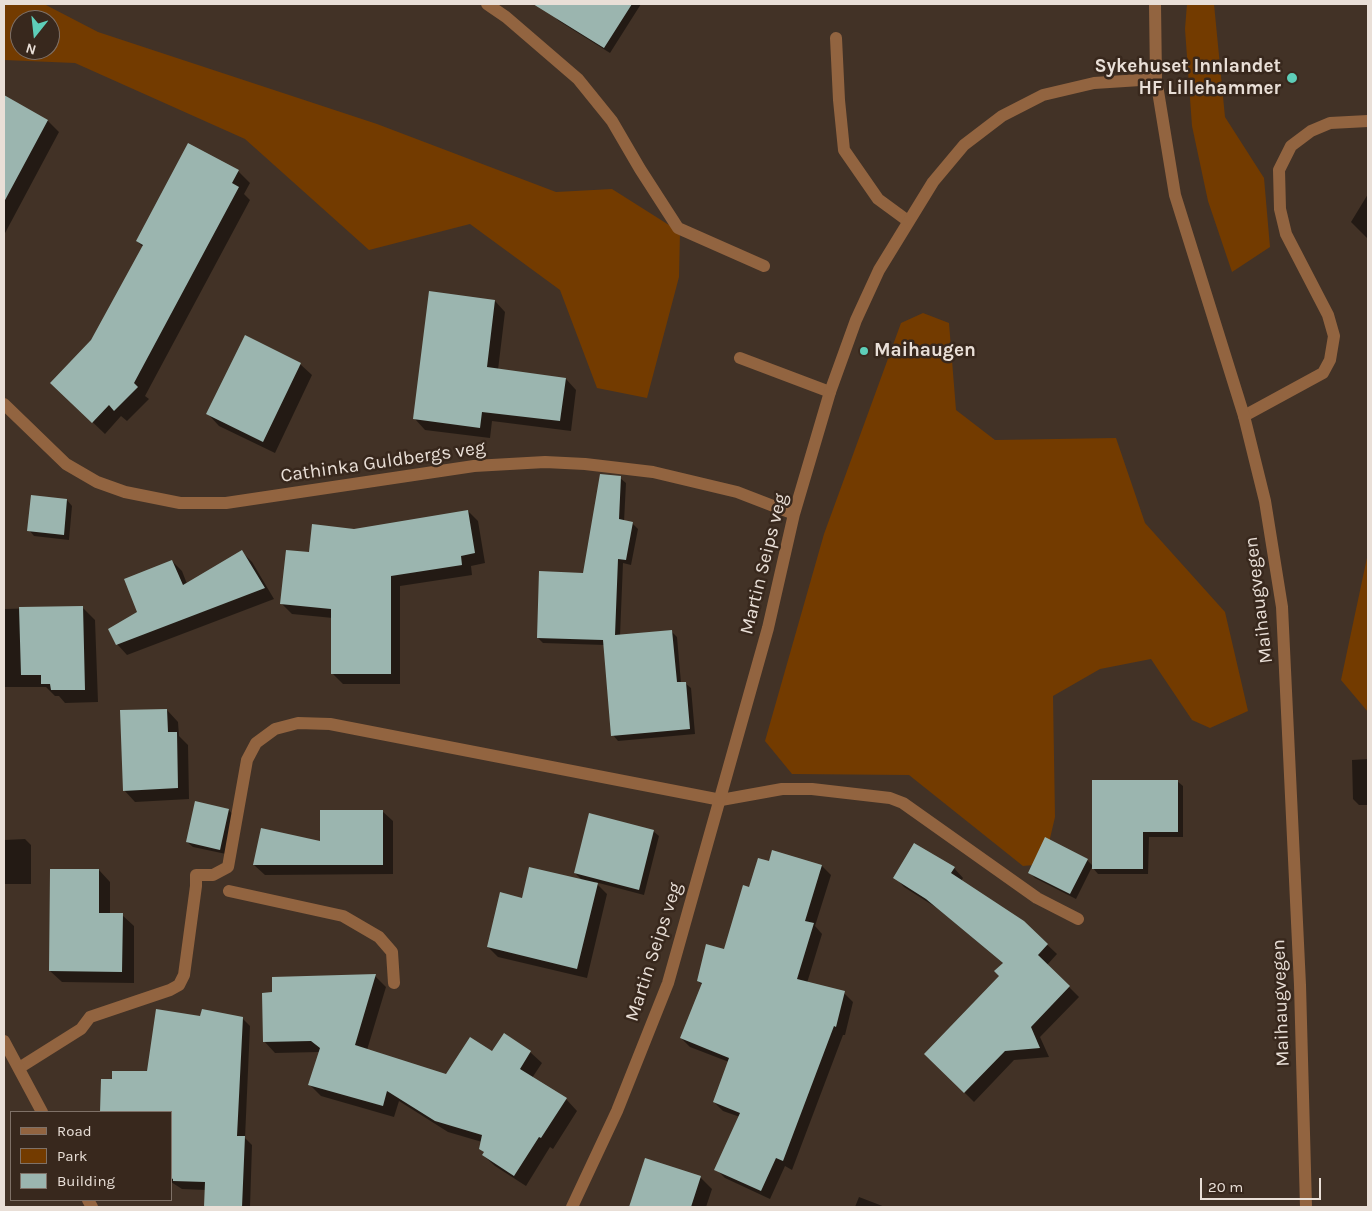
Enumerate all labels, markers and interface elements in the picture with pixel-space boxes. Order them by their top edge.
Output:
north arrow [10,10,60,60]
text: N [24,39,38,58]
place label: Sykehuset Innlandet HF Lillehammer [1094,56,1281,100]
marker: Sykehuset Innlandet HF Lillehammer [1285,71,1299,85]
place label: Maihaugen [874,340,976,362]
marker: Maihaugen [858,345,870,357]
street label: Cathinka Guldbergs veg [279,436,487,488]
street label: Martin Seips veg [735,491,793,637]
street label: Maihaugvegen [1240,535,1278,665]
street label: Martin Seips veg [621,880,687,1024]
street label: Maihaugvegen [1267,939,1295,1067]
legend [10,1111,172,1201]
text: Road [57,1122,92,1140]
text: Park [57,1147,87,1165]
scale bar [1202,1168,1323,1200]
text: Building [57,1172,115,1190]
text: 20 m [1208,1178,1243,1196]

